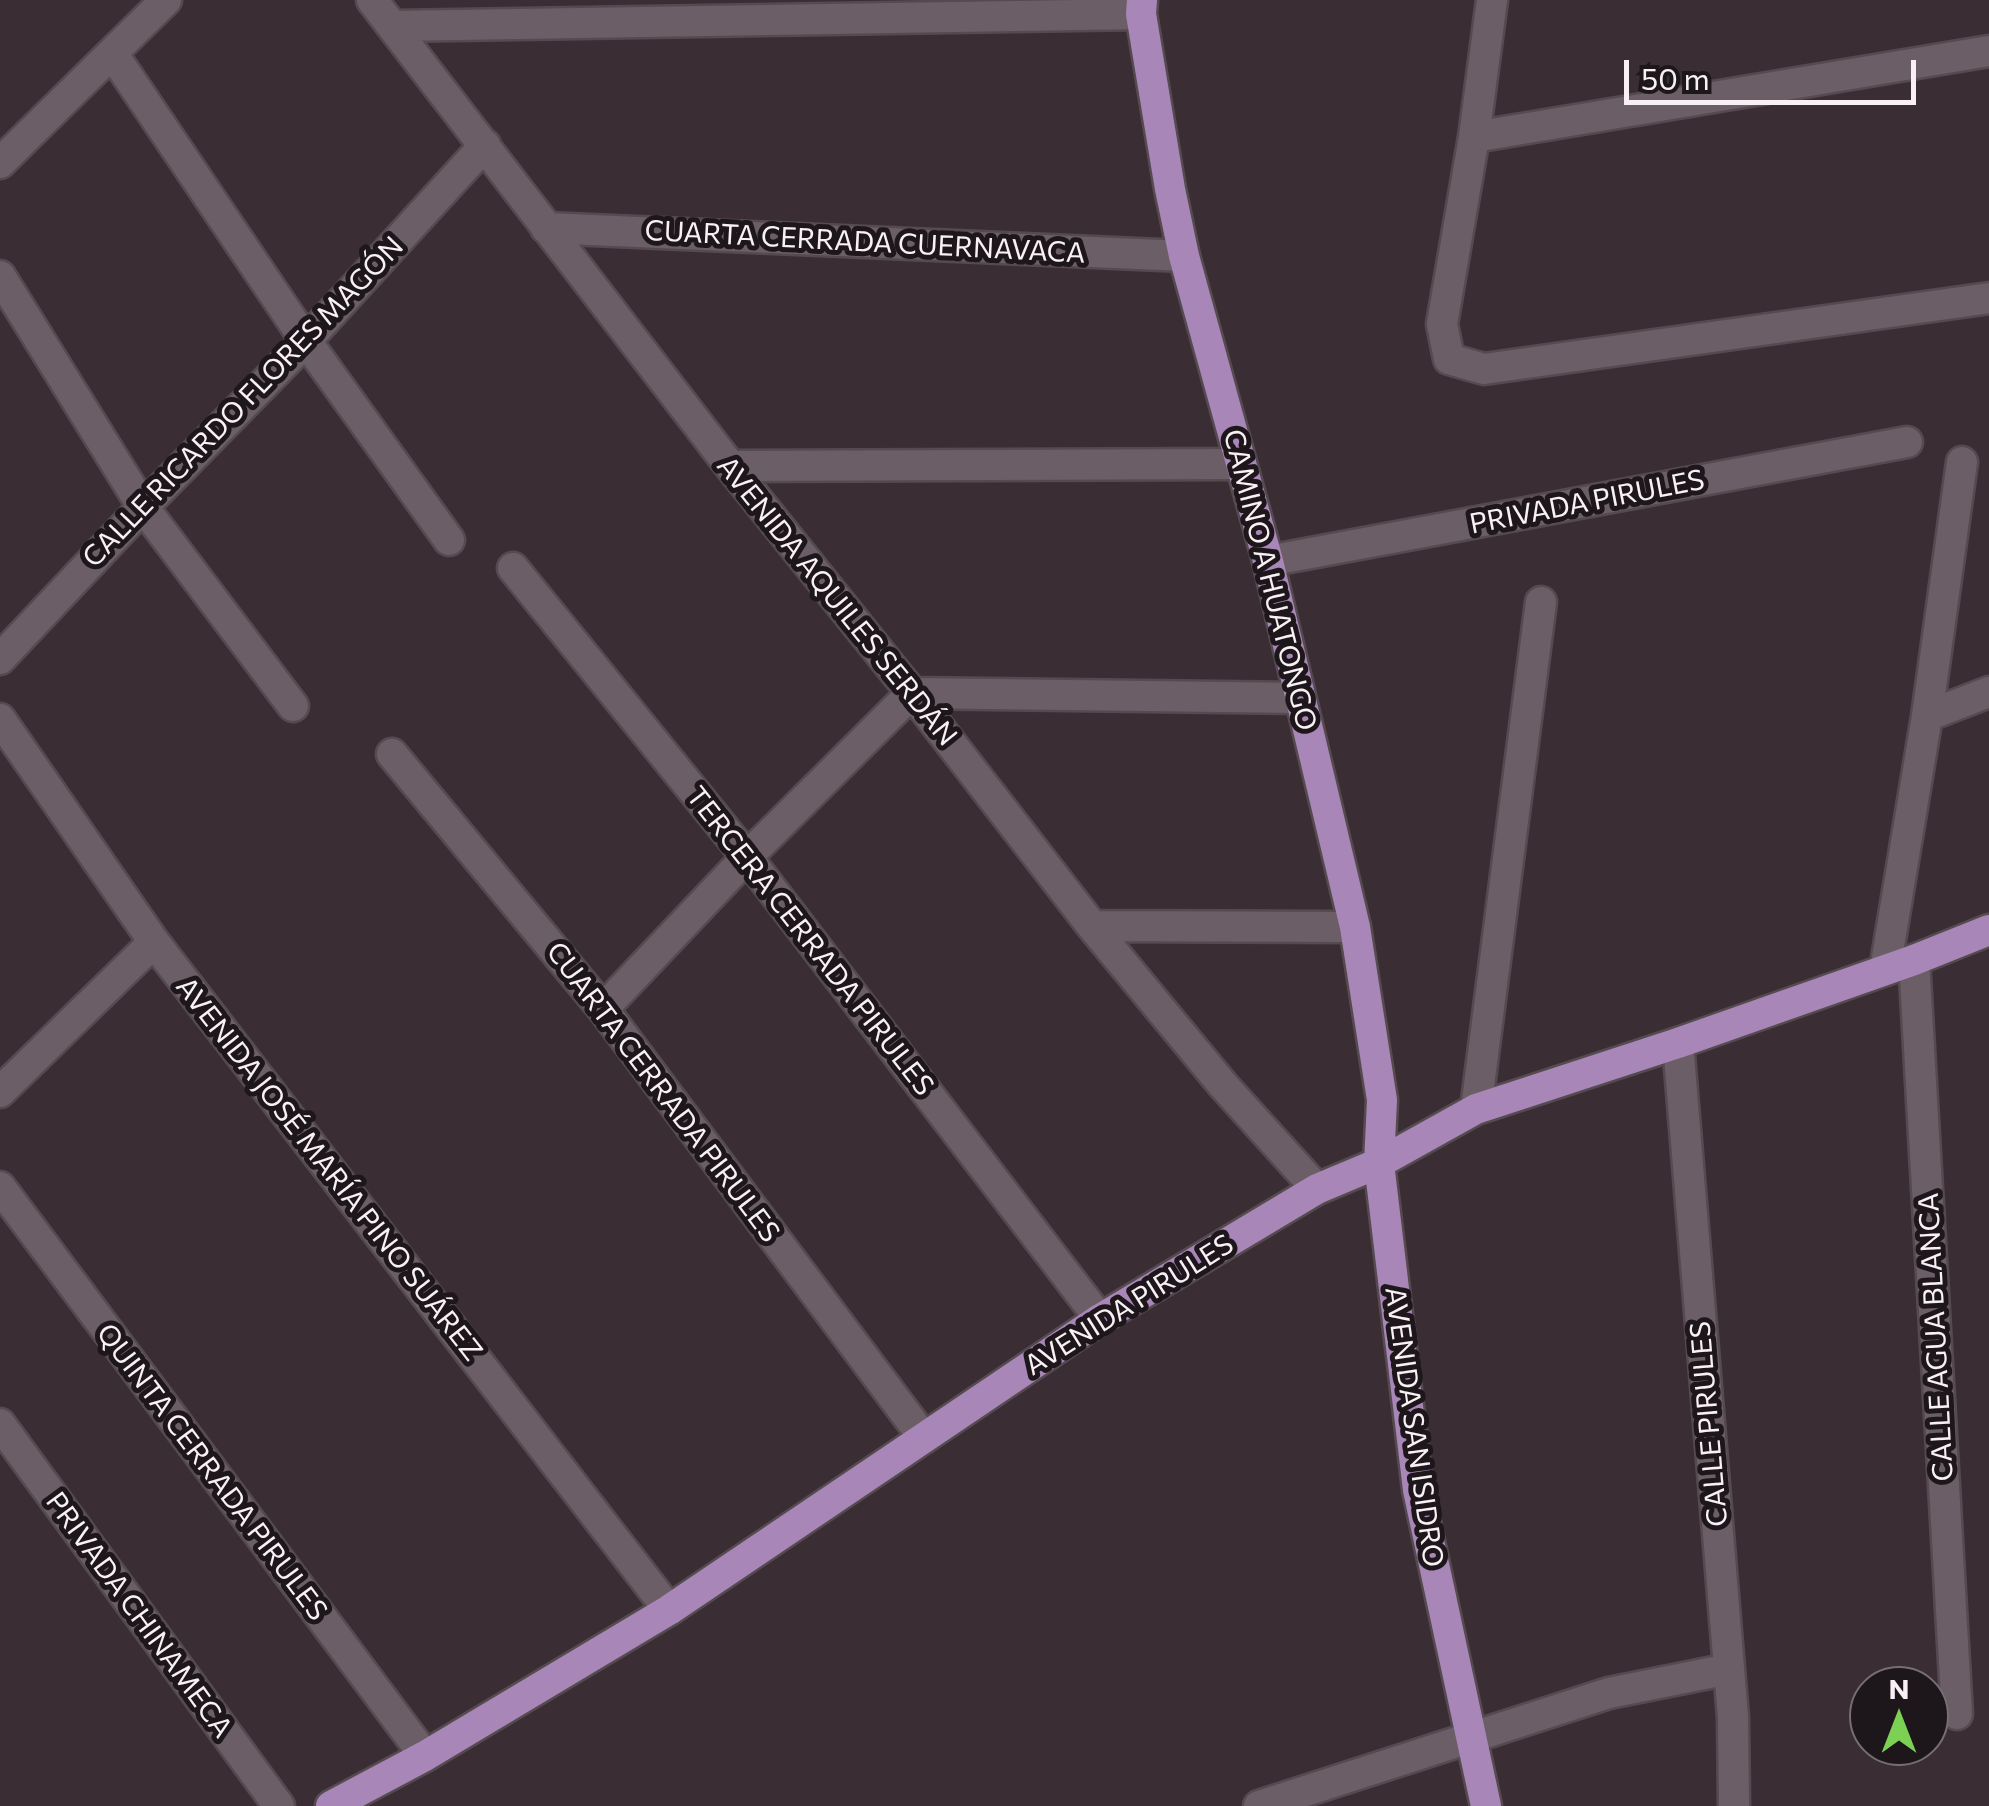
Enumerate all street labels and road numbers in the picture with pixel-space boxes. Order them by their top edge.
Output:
street label: CUARTA CERRADA CUERNAVACA [644,214,1086,270]
street label: CALLE RICARDO FLORES MAGÓN [76,230,410,574]
street label: CAMINO A HUATONGO [1216,426,1324,734]
street label: AVENIDA AQUILES SERDÁN [710,450,964,752]
street label: PRIVADA PIRULES [1467,463,1707,541]
street label: TERCERA CERRADA PIRULES [679,780,941,1102]
street label: CUARTA CERRADA PIRULES [539,935,787,1249]
street label: AVENIDA JOSÉ MARÍA PINO SUÁREZ [169,970,489,1368]
street label: CALLE AGUA BLANCA [1912,1192,1960,1482]
street label: AVENIDA PIRULES [1018,1227,1240,1383]
street label: AVENIDA SAN ISIDRO [1378,1285,1450,1569]
street label: QUINTA CERRADA PIRULES [89,1317,335,1627]
street label: CALLE PIRULES [1683,1320,1735,1528]
street label: PRIVADA CHINAMECA [39,1486,239,1744]

